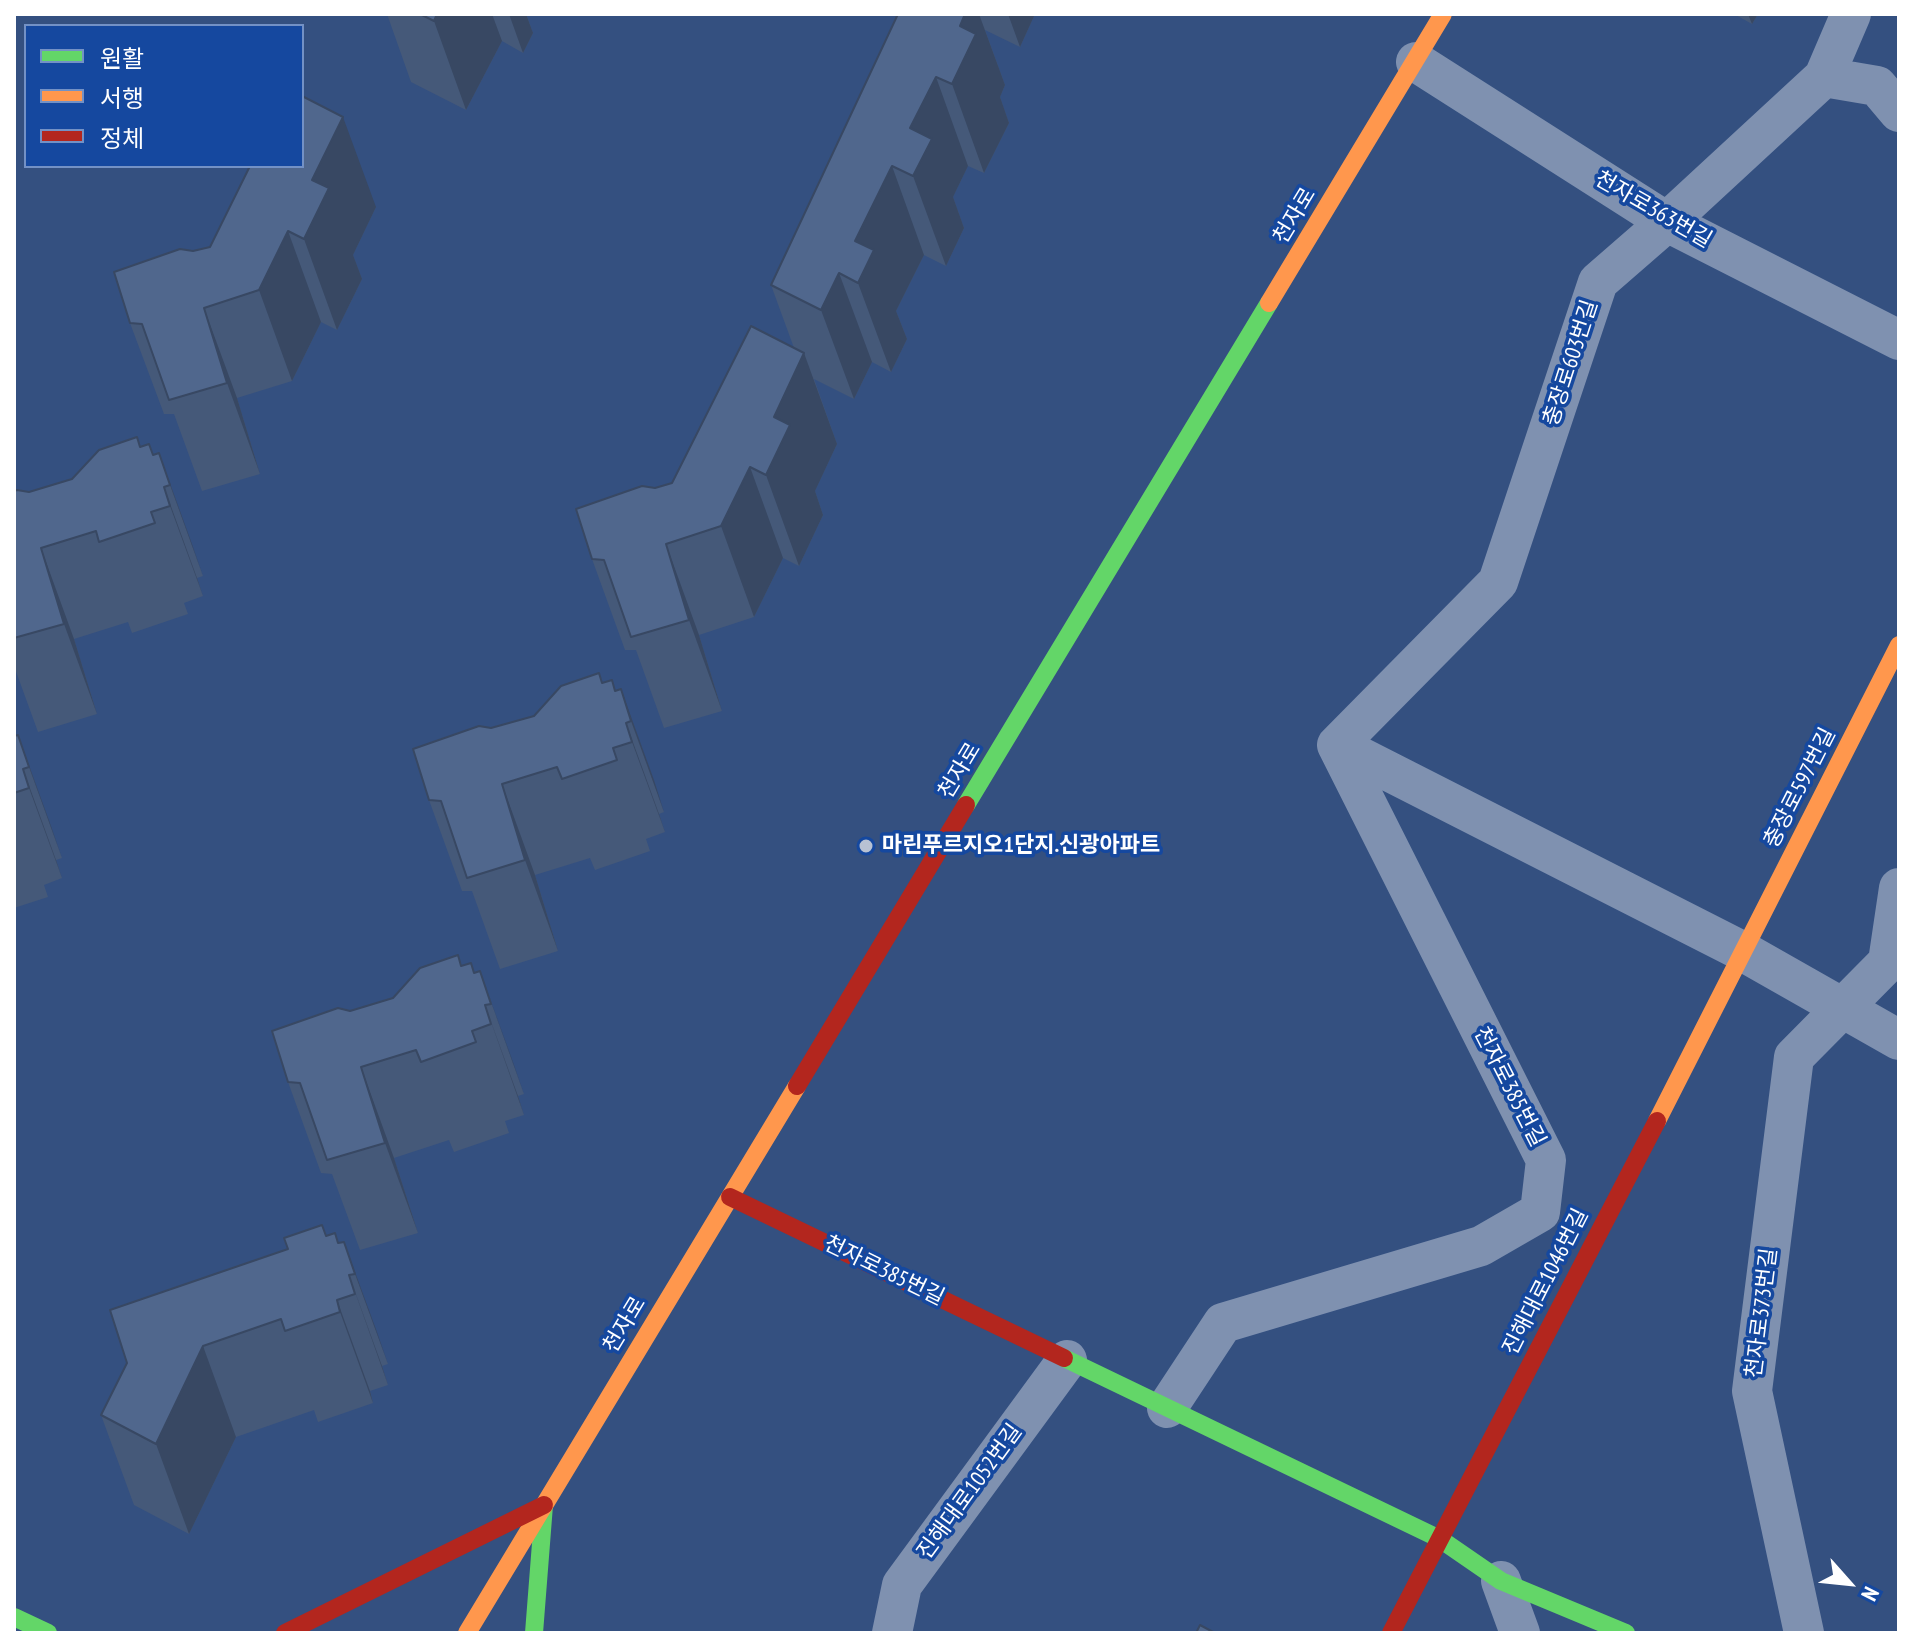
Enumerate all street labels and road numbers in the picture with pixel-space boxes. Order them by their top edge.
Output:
street label: 천자로363번길 [1590,166,1716,254]
street label: 천자로 [1268,183,1322,249]
street label: 충장로603번길 [1538,297,1604,429]
street label: 충장로597번길 [1759,724,1841,852]
street label: 천자로 [933,738,987,804]
street label: 천자로385번길 [1468,1023,1550,1151]
street label: 진해대로1046번길 [1498,1204,1594,1360]
street label: 천자로385번길 [819,1230,949,1312]
street label: 천자로373번길 [1741,1246,1783,1380]
street label: 천자로 [598,1292,652,1358]
street label: 진해대로1052번길 [912,1419,1028,1565]

